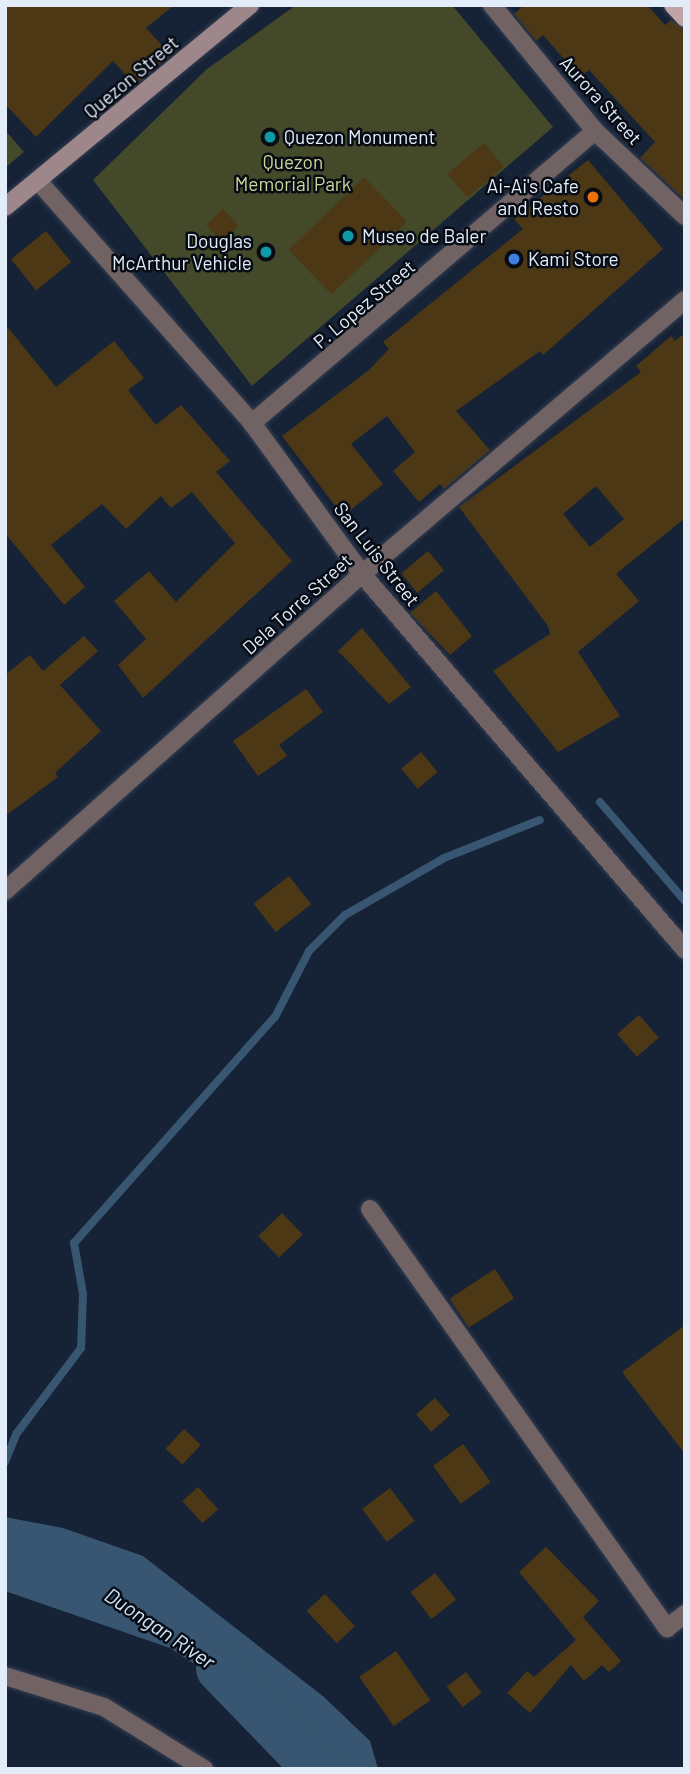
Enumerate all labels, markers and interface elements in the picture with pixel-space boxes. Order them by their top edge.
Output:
street label: Quezon Street [79,31,183,123]
street label: Aurora Street [555,51,647,149]
place label: Quezon Monument [284,126,435,148]
marker: Quezon Monument [262,129,278,145]
park label: Quezon Memorial Park [235,151,351,195]
place label: Ai-Ai's Cafe and Resto [487,175,579,219]
marker: Ai-Ai's Cafe and Resto [585,189,601,205]
place label: Museo de Baler [362,225,486,247]
marker: Museo de Baler [340,228,356,244]
place label: Douglas McArthur Vehicle [112,230,252,274]
marker: Douglas McArthur Vehicle [258,244,274,260]
place label: Kami Store [528,248,619,270]
marker: Kami Store [506,251,522,267]
street label: P. Lopez Street [309,255,419,353]
street label: San Luis Street [329,498,425,610]
street label: Dela Torre Street [238,549,356,659]
water label: Duongan River [100,1582,220,1674]

